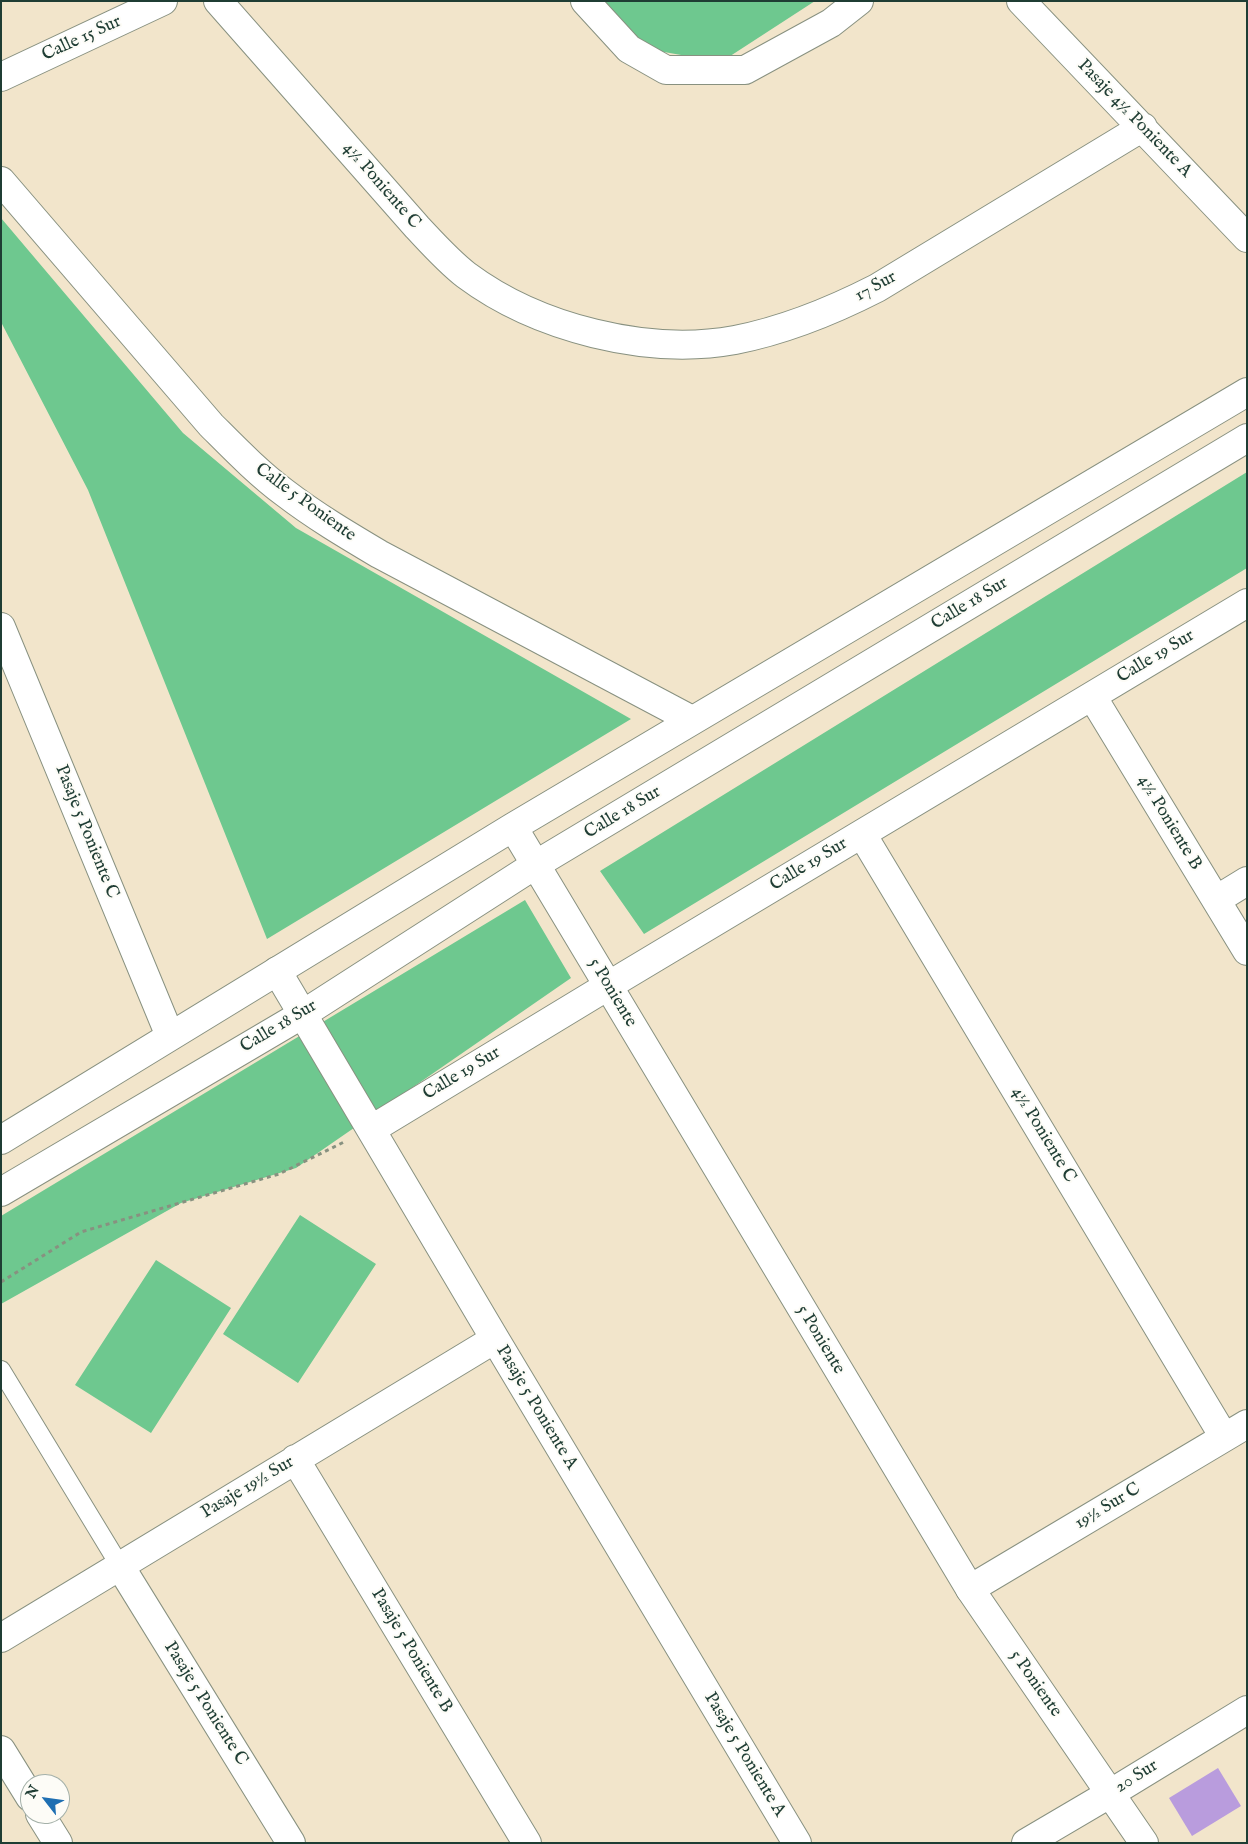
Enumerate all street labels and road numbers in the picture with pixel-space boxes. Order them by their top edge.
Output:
street label: Calle 15 Sur [39,11,125,67]
street label: Pasaje 4½ Poniente A [1072,55,1196,183]
street label: 4½ Poniente C [337,138,425,234]
street label: 17 Sur [851,267,901,307]
street label: Calle 5 Poniente [250,459,360,547]
street label: Calle 18 Sur [928,573,1012,635]
street label: Calle 19 Sur [1113,626,1199,688]
street label: Pasaje 5 Poniente C [49,762,123,902]
street label: 4½ Poniente B [1132,772,1206,874]
street label: Calle 18 Sur [581,782,665,844]
street label: Calle 19 Sur [766,834,852,896]
street label: 5 Poniente [583,955,641,1031]
street label: Calle 18 Sur [237,996,321,1058]
street label: Calle 19 Sur [419,1043,505,1105]
street label: 4½ Poniente C [1006,1083,1080,1187]
street label: 5 Poniente [791,1302,849,1378]
street label: Pasaje 5 Poniente A [490,1342,582,1474]
street label: Pasaje 19½ Sur [198,1452,298,1524]
street label: 19½ Sur C [1071,1479,1145,1535]
street label: Pasaje 5 Poniente B [365,1585,457,1717]
street label: Pasaje 5 Poniente C [158,1638,252,1770]
street label: 5 Poniente [1004,1646,1066,1722]
street label: Pasaje 5 Poniente A [698,1689,790,1821]
street label: 20 Sur [1112,1756,1162,1798]

